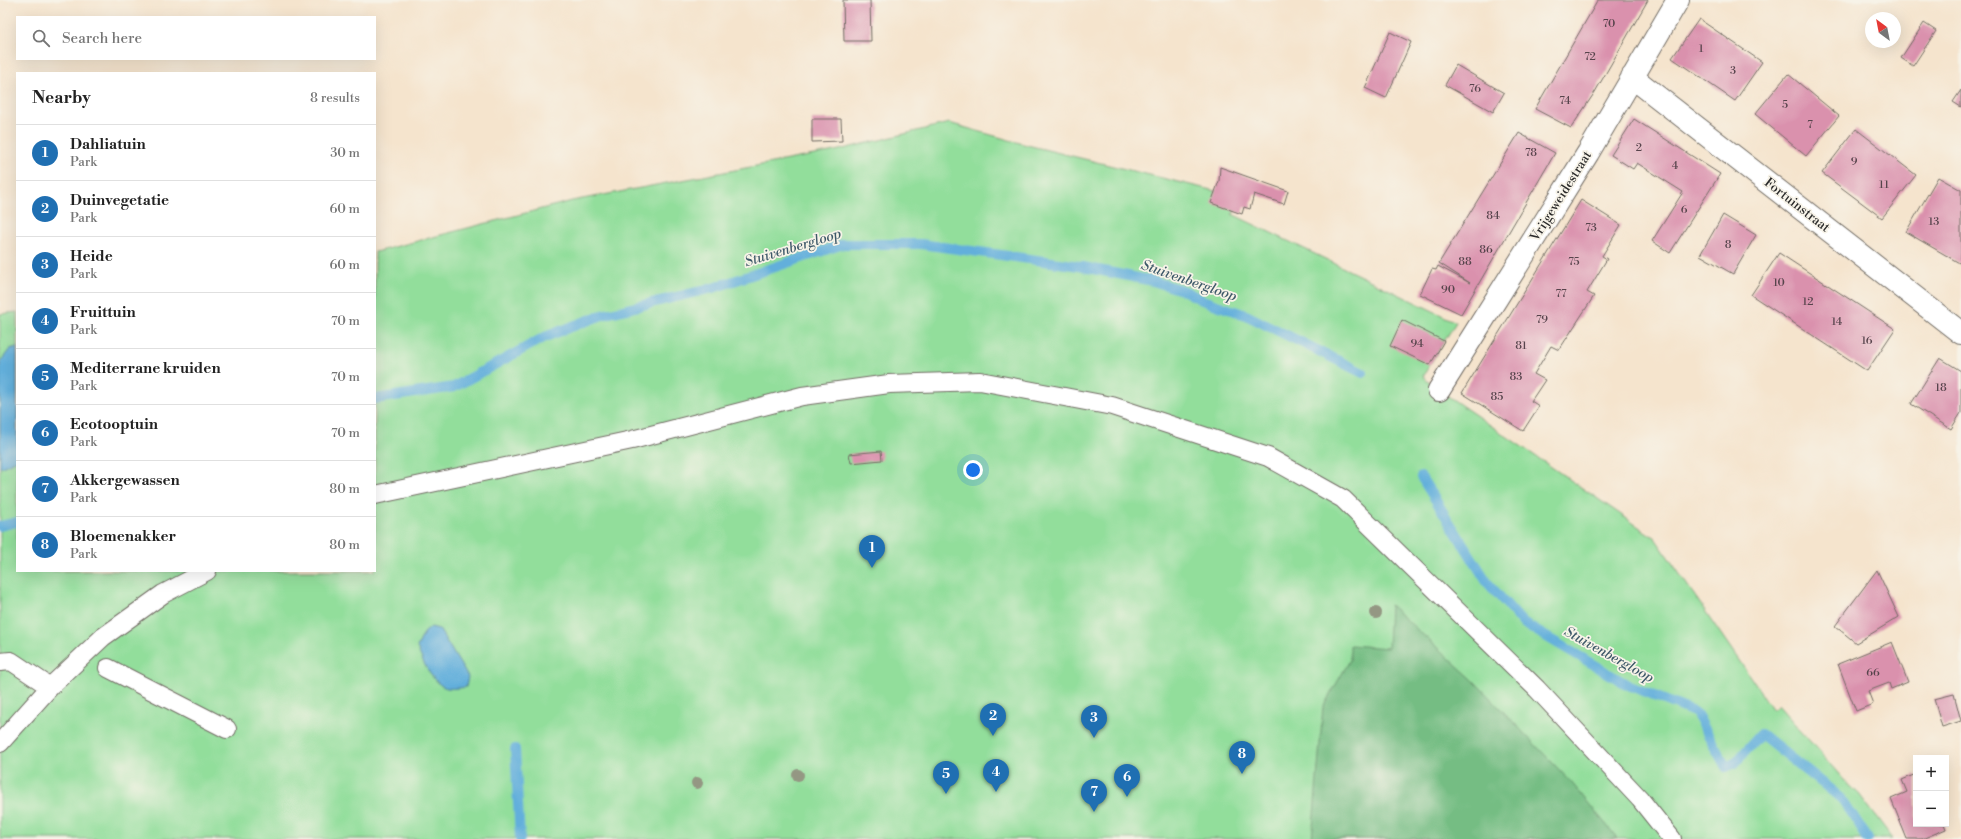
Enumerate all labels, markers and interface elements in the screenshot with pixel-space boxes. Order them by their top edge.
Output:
north arrow [1865,12,1901,48]
search box [16,16,376,60]
house number: 70 [1603,17,1615,31]
icon: search [30,27,52,49]
text: Search here [62,29,142,48]
house number: 1 [1699,42,1704,56]
house number: 72 [1584,50,1596,64]
house number: 3 [1730,64,1736,78]
house number: 76 [1469,82,1481,96]
text: Nearby [32,87,91,109]
text: 8 results [310,90,360,106]
house number: 74 [1559,94,1571,108]
house number: 5 [1782,98,1788,112]
house number: 7 [1807,118,1813,132]
text: Dahliatuin [70,135,146,154]
house number: 2 [1636,141,1642,155]
text: 1 [42,145,48,161]
text: 30 m [330,145,360,161]
house number: 78 [1525,146,1537,160]
street label: Vrijgeweidestraat [1526,148,1595,245]
text: Park [70,154,97,170]
house number: 9 [1851,155,1858,169]
house number: 4 [1672,159,1679,173]
street label: Fortuinstraat [1761,174,1833,236]
house number: 11 [1879,178,1889,192]
text: Duinvegetatie [70,191,169,210]
text: 2 [41,201,49,217]
text: 60 m [329,201,360,217]
house number: 6 [1681,203,1688,217]
house number: 84 [1486,209,1500,223]
text: Park [70,210,97,226]
house number: 13 [1929,215,1939,229]
house number: 73 [1585,221,1597,235]
water label: Stuivenbergloop [742,225,844,271]
house number: 8 [1725,238,1732,252]
house number: 86 [1479,243,1493,257]
text: Heide [70,247,113,266]
house number: 88 [1458,255,1472,269]
house number: 75 [1568,255,1580,269]
water label: Stuivenbergloop [1139,256,1239,306]
text: 3 [41,257,49,273]
text: 60 m [329,257,360,273]
text: Park [70,266,97,282]
house number: 10 [1773,276,1785,290]
house number: 90 [1441,283,1455,297]
house number: 77 [1555,287,1567,301]
house number: 12 [1802,295,1814,309]
text: Fruittuin [70,303,136,322]
text: 4 [41,313,49,329]
text: 70 m [331,313,360,329]
house number: 79 [1536,313,1548,327]
house number: 14 [1832,315,1843,329]
text: Park [70,322,97,338]
house number: 16 [1861,334,1873,348]
house number: 94 [1410,337,1424,351]
house number: 81 [1515,339,1527,353]
text: Mediterrane kruiden [70,359,221,378]
text: 5 [41,369,49,385]
text: 70 m [331,369,360,385]
house number: 83 [1510,370,1522,384]
text: Park [70,378,97,394]
house number: 18 [1935,381,1947,395]
house number: 85 [1491,390,1503,404]
text: Ecotooptuin [70,415,158,434]
text: 6 [41,425,49,441]
text: 70 m [331,425,360,441]
text: Park [70,434,97,450]
your location [963,460,983,480]
text: Akkergewassen [70,471,180,490]
text: 7 [41,481,49,497]
text: 80 m [329,481,360,497]
text: Park [70,490,97,506]
text: Bloemenakker [70,527,176,546]
pin: 1 [859,535,885,568]
text: 8 [41,537,49,553]
text: 80 m [329,537,360,553]
text: Park [70,546,97,562]
water label: Stuivenbergloop [1561,623,1657,687]
house number: 66 [1866,666,1880,680]
pin: 2 [980,703,1006,736]
pin: 3 [1081,705,1107,738]
pin: 8 [1229,741,1255,774]
map controls [1913,755,1949,827]
button: + [1913,755,1949,791]
pin: 4 [983,759,1009,792]
pin: 5 [933,761,959,794]
pin: 6 [1114,764,1140,797]
pin: 7 [1081,779,1107,812]
button: − [1913,791,1949,827]

